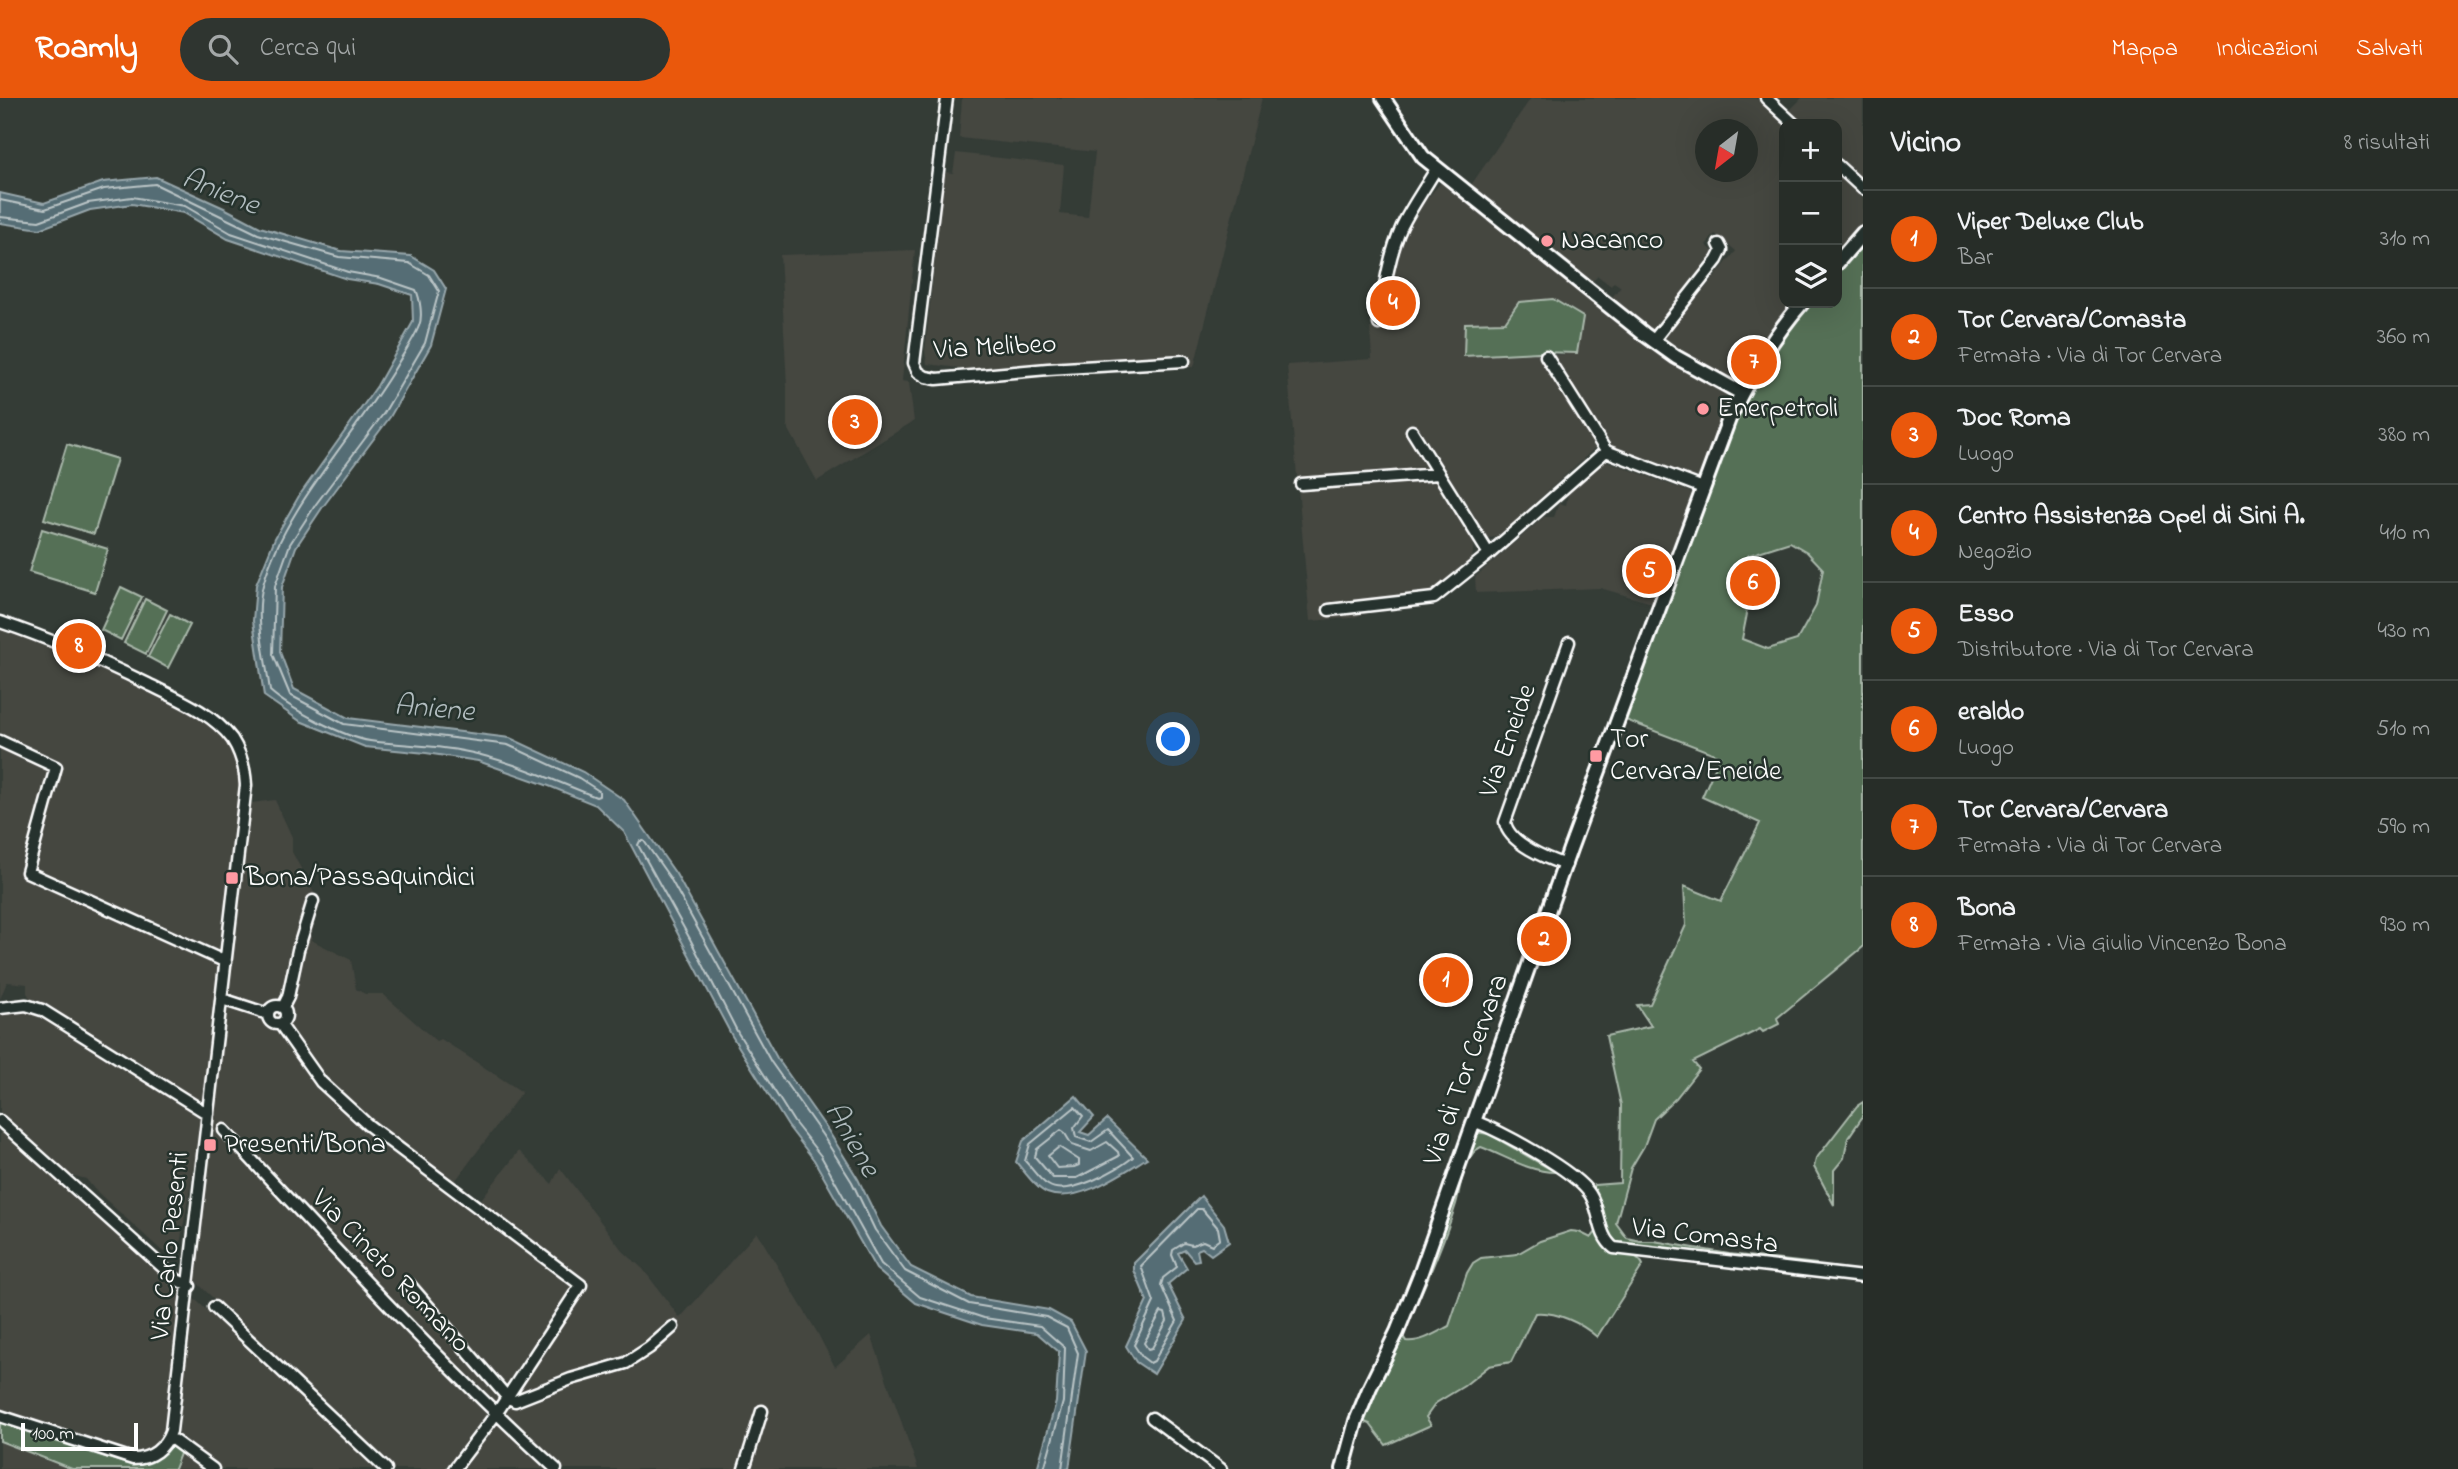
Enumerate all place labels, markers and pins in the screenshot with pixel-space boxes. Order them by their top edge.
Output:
place label: Nacanco [1561,221,1663,262]
marker: Nacanco [1539,233,1555,249]
pin: 4 [1370,277,1416,329]
pin: 7 [1731,336,1777,388]
place label: Enerpetroli [1717,389,1838,430]
pin: 3 [832,396,878,448]
marker: Enerpetroli [1695,401,1711,417]
pin: 5 [1626,545,1672,597]
pin: 6 [1730,557,1776,609]
pin: 8 [56,620,102,672]
place label: Tor Cervara/Eneide [1610,720,1782,793]
marker: Tor Cervara/Eneide [1588,748,1604,764]
place label: Bona/Passaquindici [245,858,475,899]
marker: Bona/Passaquindici [224,870,240,886]
pin: 2 [1521,913,1567,965]
pin: 1 [1423,954,1469,1006]
place label: Presenti/Bona [224,1125,386,1166]
marker: Presenti/Bona [202,1137,218,1153]

